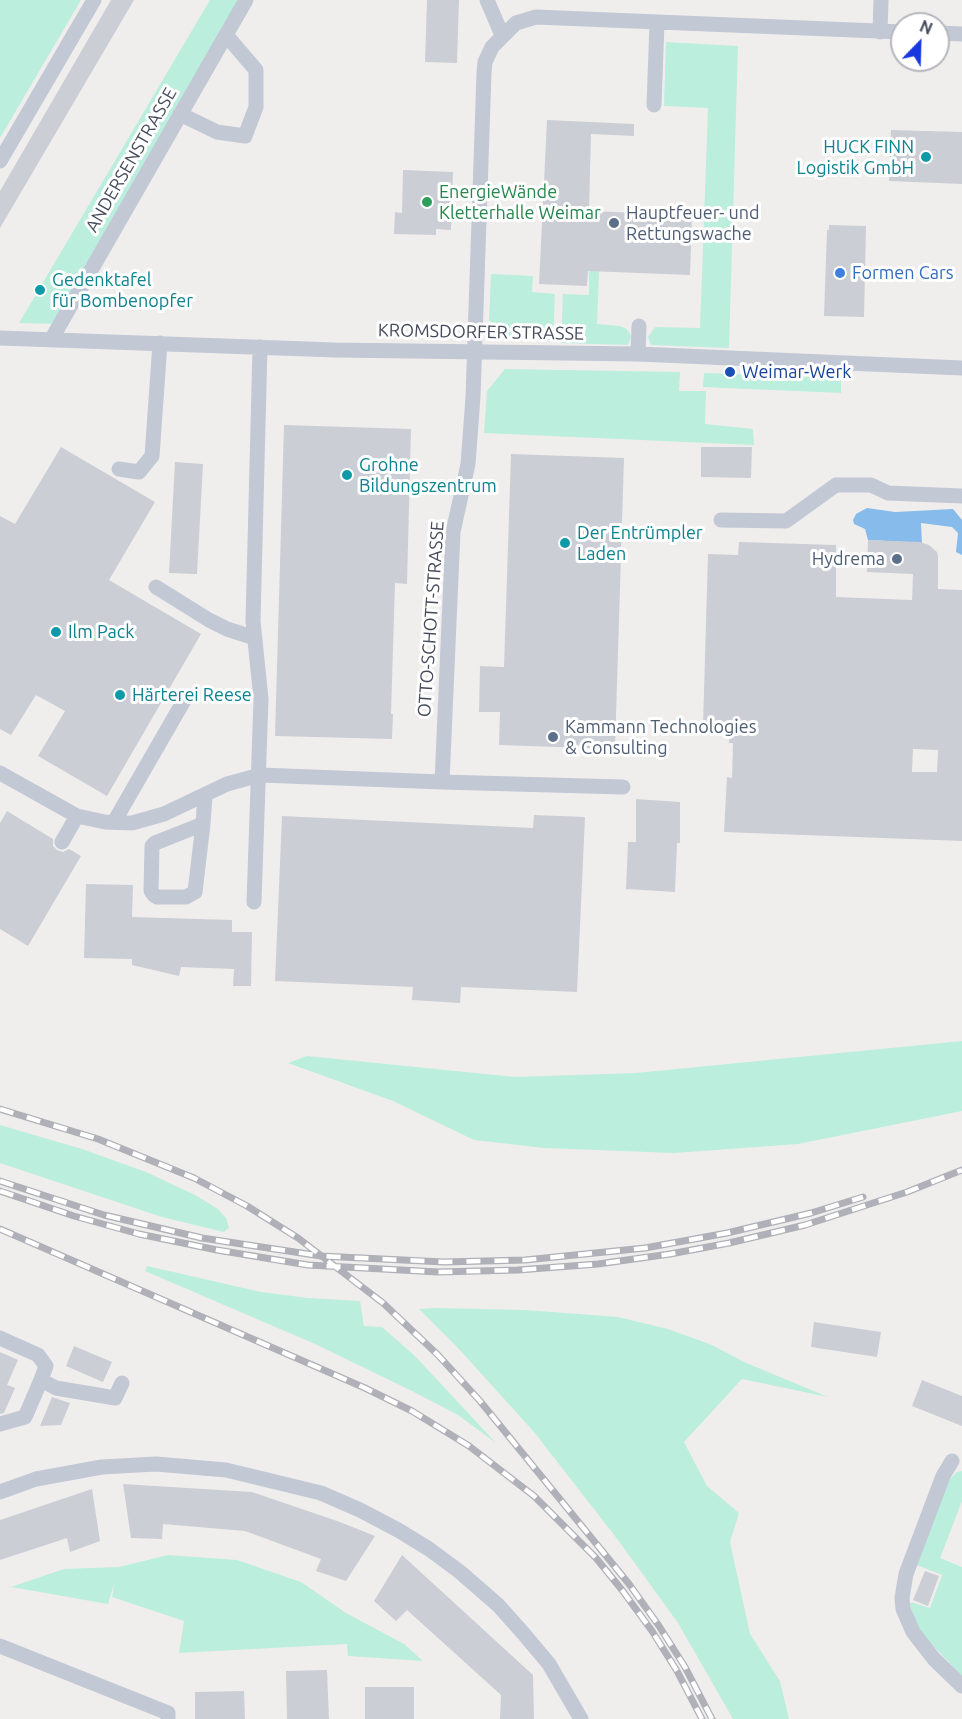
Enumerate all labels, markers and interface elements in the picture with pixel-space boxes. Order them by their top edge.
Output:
north arrow [890,12,950,72]
text: N [917,17,935,38]
street label: ANDERSENSTRASSE [81,84,181,236]
place label: HUCK FINN Logistik GmbH [797,136,914,178]
marker: HUCK FINN Logistik GmbH [919,150,933,164]
place label: EnergieWände Kletterhalle Weimar [439,181,601,224]
marker: EnergieWände Kletterhalle Weimar [420,195,434,209]
place label: Hauptfeuer- und Rettungswache [626,202,760,244]
marker: Hauptfeuer- und Rettungswache [607,216,621,230]
place label: Formen Cars [852,262,954,284]
marker: Formen Cars [833,266,847,280]
place label: Gedenktafel für Bombenopfer [52,269,193,312]
marker: Gedenktafel für Bombenopfer [33,283,47,297]
street label: KROMSDORFER STRASSE [378,319,584,345]
place label: Weimar-Werk [742,361,851,383]
marker: Weimar-Werk [723,365,737,379]
place label: Grohne Bildungszentrum [359,454,497,496]
marker: Grohne Bildungszentrum [340,468,354,482]
street label: OTTO-SCHOTT-STRASSE [413,520,449,718]
place label: Der Entrümpler Laden [577,522,703,564]
marker: Der Entrümpler Laden [558,536,572,550]
place label: Hydrema [812,548,885,570]
marker: Hydrema [890,552,904,566]
place label: Ilm Pack [68,621,134,643]
marker: Ilm Pack [49,625,63,639]
place label: Härterei Reese [132,684,252,706]
marker: Härterei Reese [113,688,127,702]
place label: Kammann Technologies & Consulting [565,716,756,758]
marker: Kammann Technologies & Consulting [546,730,560,744]

